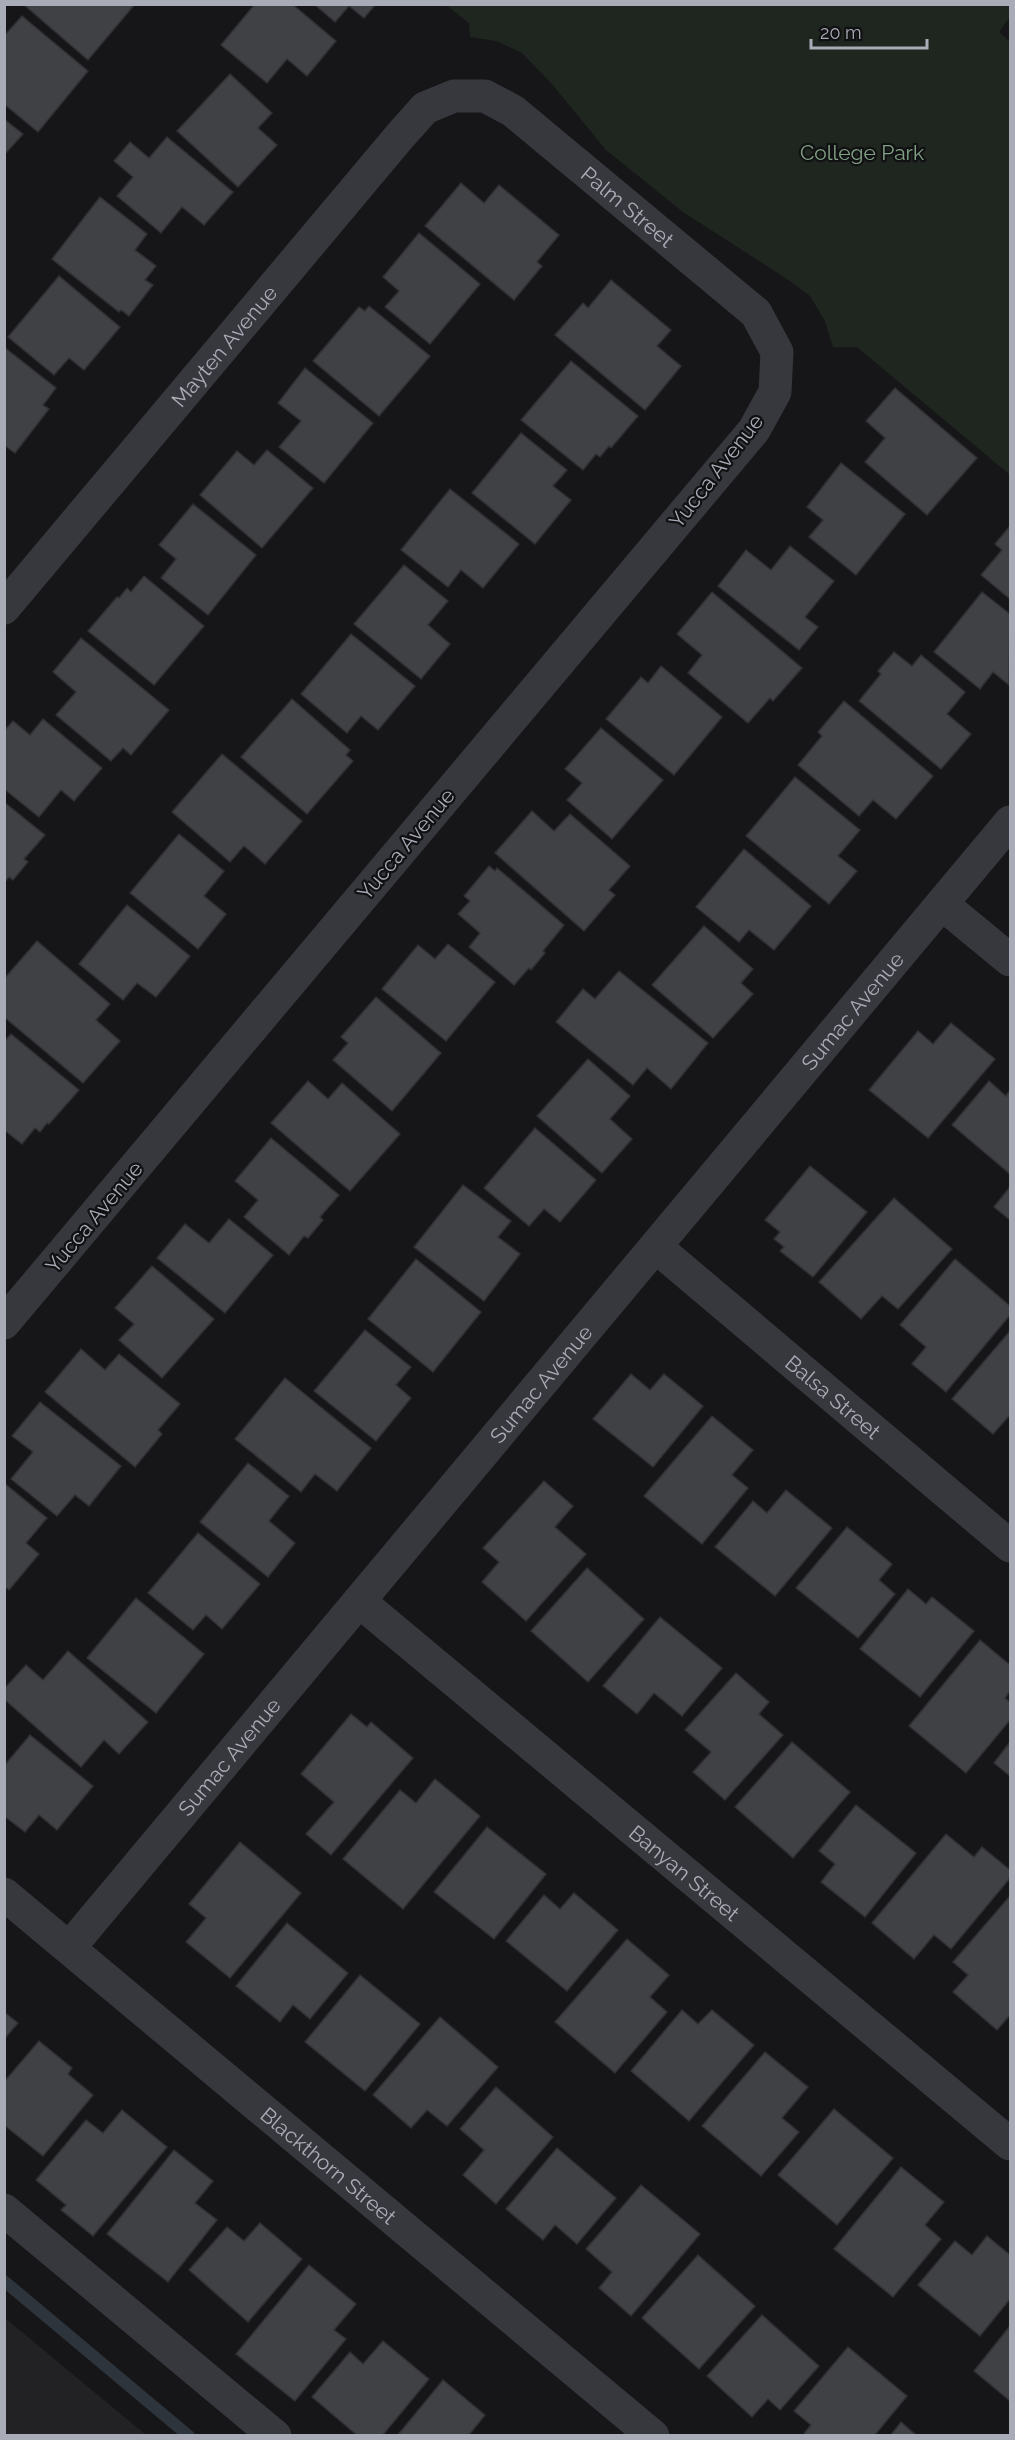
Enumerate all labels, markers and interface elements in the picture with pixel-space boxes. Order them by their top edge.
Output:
scale bar [811,12,926,50]
text: 20 m [820,22,862,43]
park label: College Park [800,140,924,165]
street label: Palm Street [576,161,679,252]
street label: Mayten Avenue [166,280,282,412]
street label: Yucca Avenue [664,409,768,533]
street label: Yucca Avenue [352,783,460,905]
street label: Sumac Avenue [796,947,909,1075]
street label: Yucca Avenue [40,1156,148,1278]
street label: Sumac Avenue [484,1320,597,1448]
street label: Balsa Street [781,1350,886,1444]
street label: Sumac Avenue [173,1693,285,1821]
street label: Banyan Street [624,1819,745,1926]
street label: Blackthorn Street [256,2101,401,2229]

